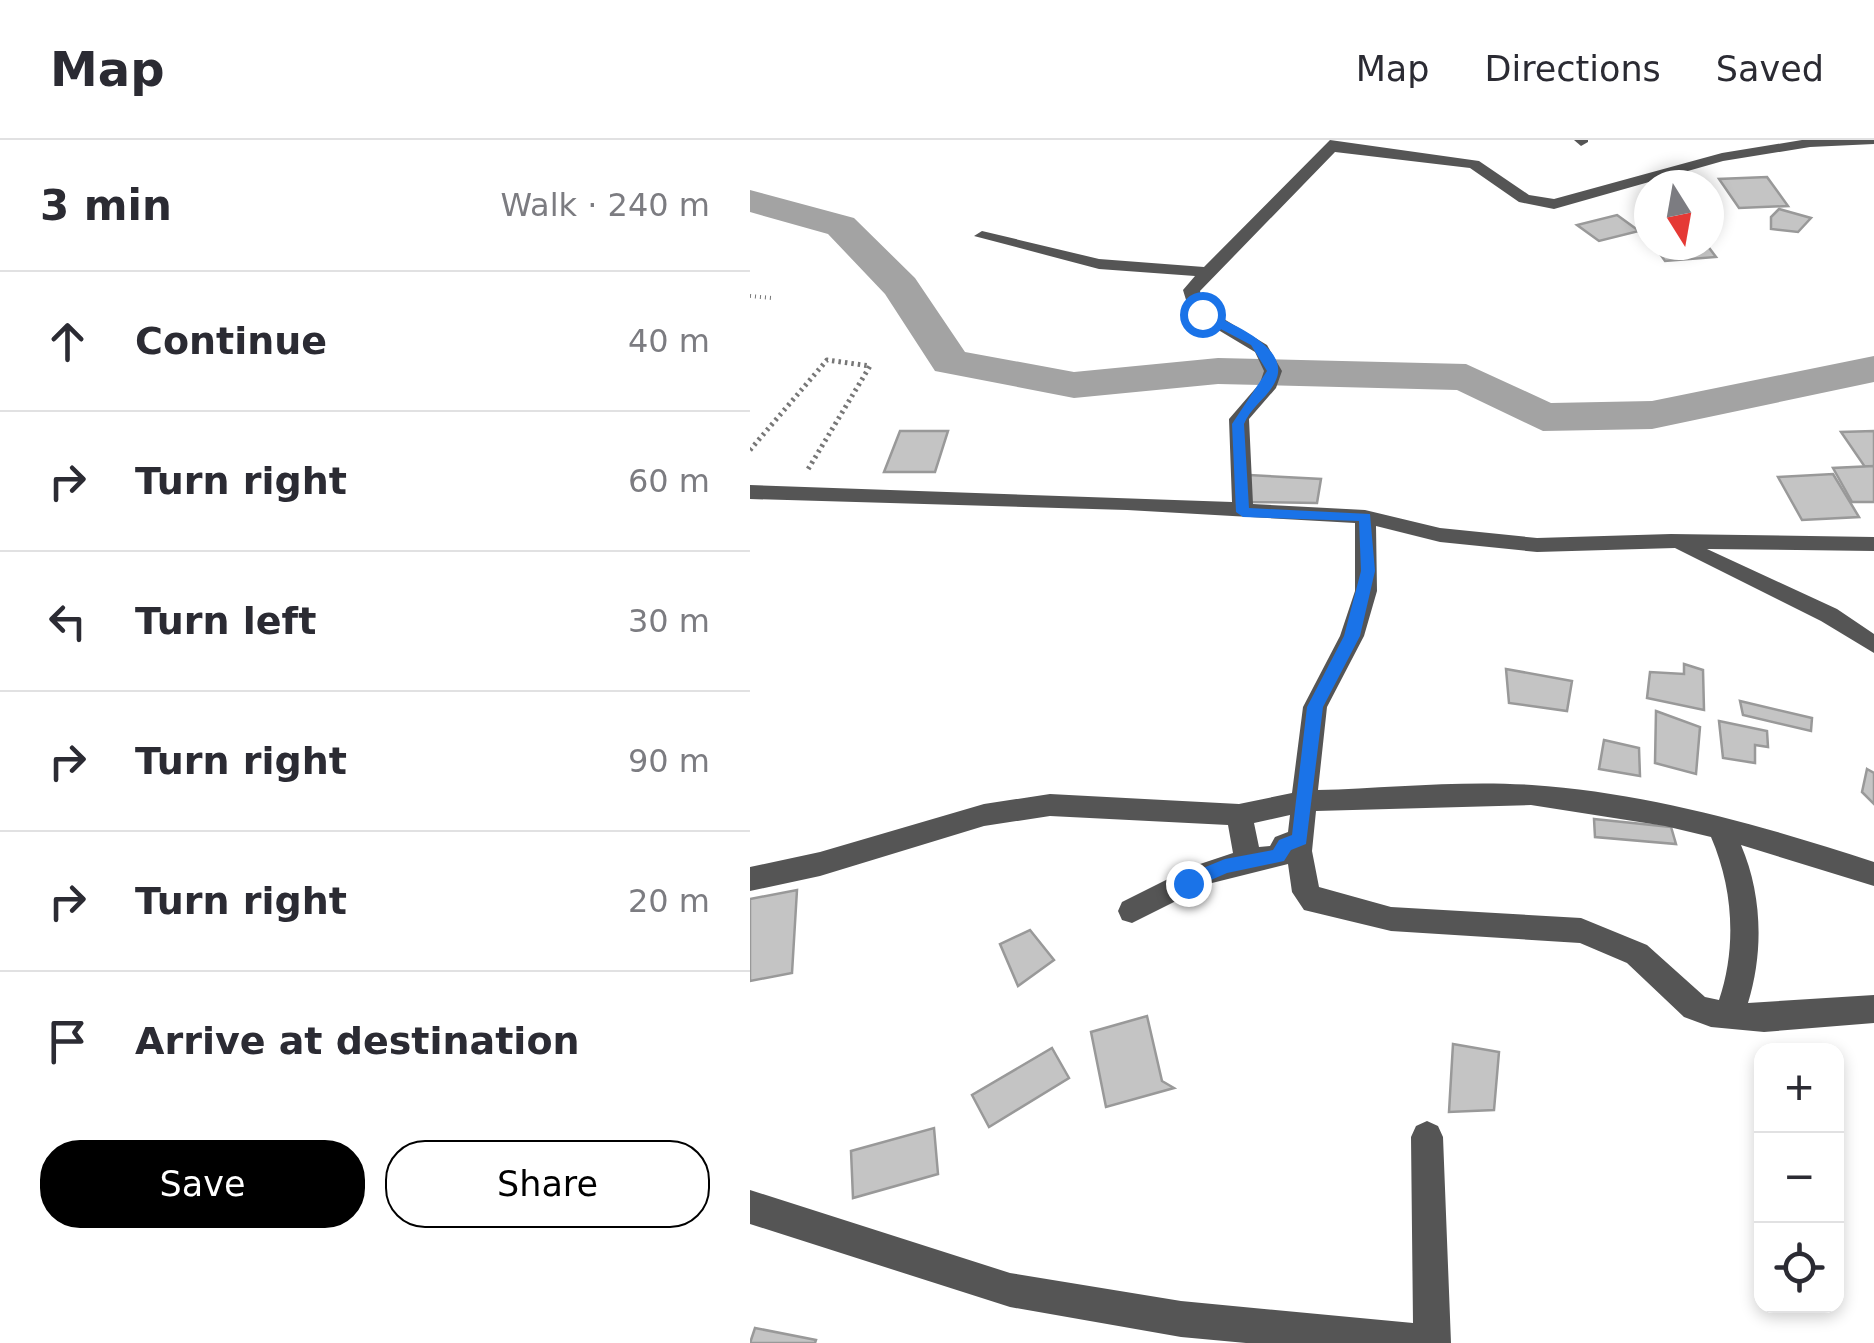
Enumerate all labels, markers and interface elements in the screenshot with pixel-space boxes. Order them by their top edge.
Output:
text: Map [50,41,165,97]
text: Map [1356,49,1430,89]
text: Directions [1485,49,1661,89]
text: Saved [1716,49,1824,89]
north arrow [1634,170,1724,260]
text: 3 min [40,181,172,230]
text: Walk · 240 m [500,186,710,224]
route start [1180,292,1226,338]
icon: ahead [40,314,95,369]
text: Continue [135,319,327,363]
text: 40 m [628,322,710,360]
icon: right [40,454,95,509]
text: Turn right [135,459,347,503]
text: 60 m [628,462,710,500]
icon: left [40,594,95,649]
text: Turn left [135,599,316,643]
text: 30 m [628,602,710,640]
icon: right [40,734,95,789]
text: Turn right [135,739,347,783]
text: 90 m [628,742,710,780]
route end [1166,861,1212,907]
icon: right [40,874,95,929]
text: Turn right [135,879,347,923]
text: 20 m [628,882,710,920]
icon: arrive [40,1014,95,1069]
text: Arrive at destination [135,1019,580,1063]
map controls [1754,1043,1844,1313]
button: + [1754,1043,1844,1133]
button: − [1754,1133,1844,1223]
button: Save [40,1140,365,1228]
button: Share [385,1140,710,1228]
button: locate [1754,1223,1844,1313]

